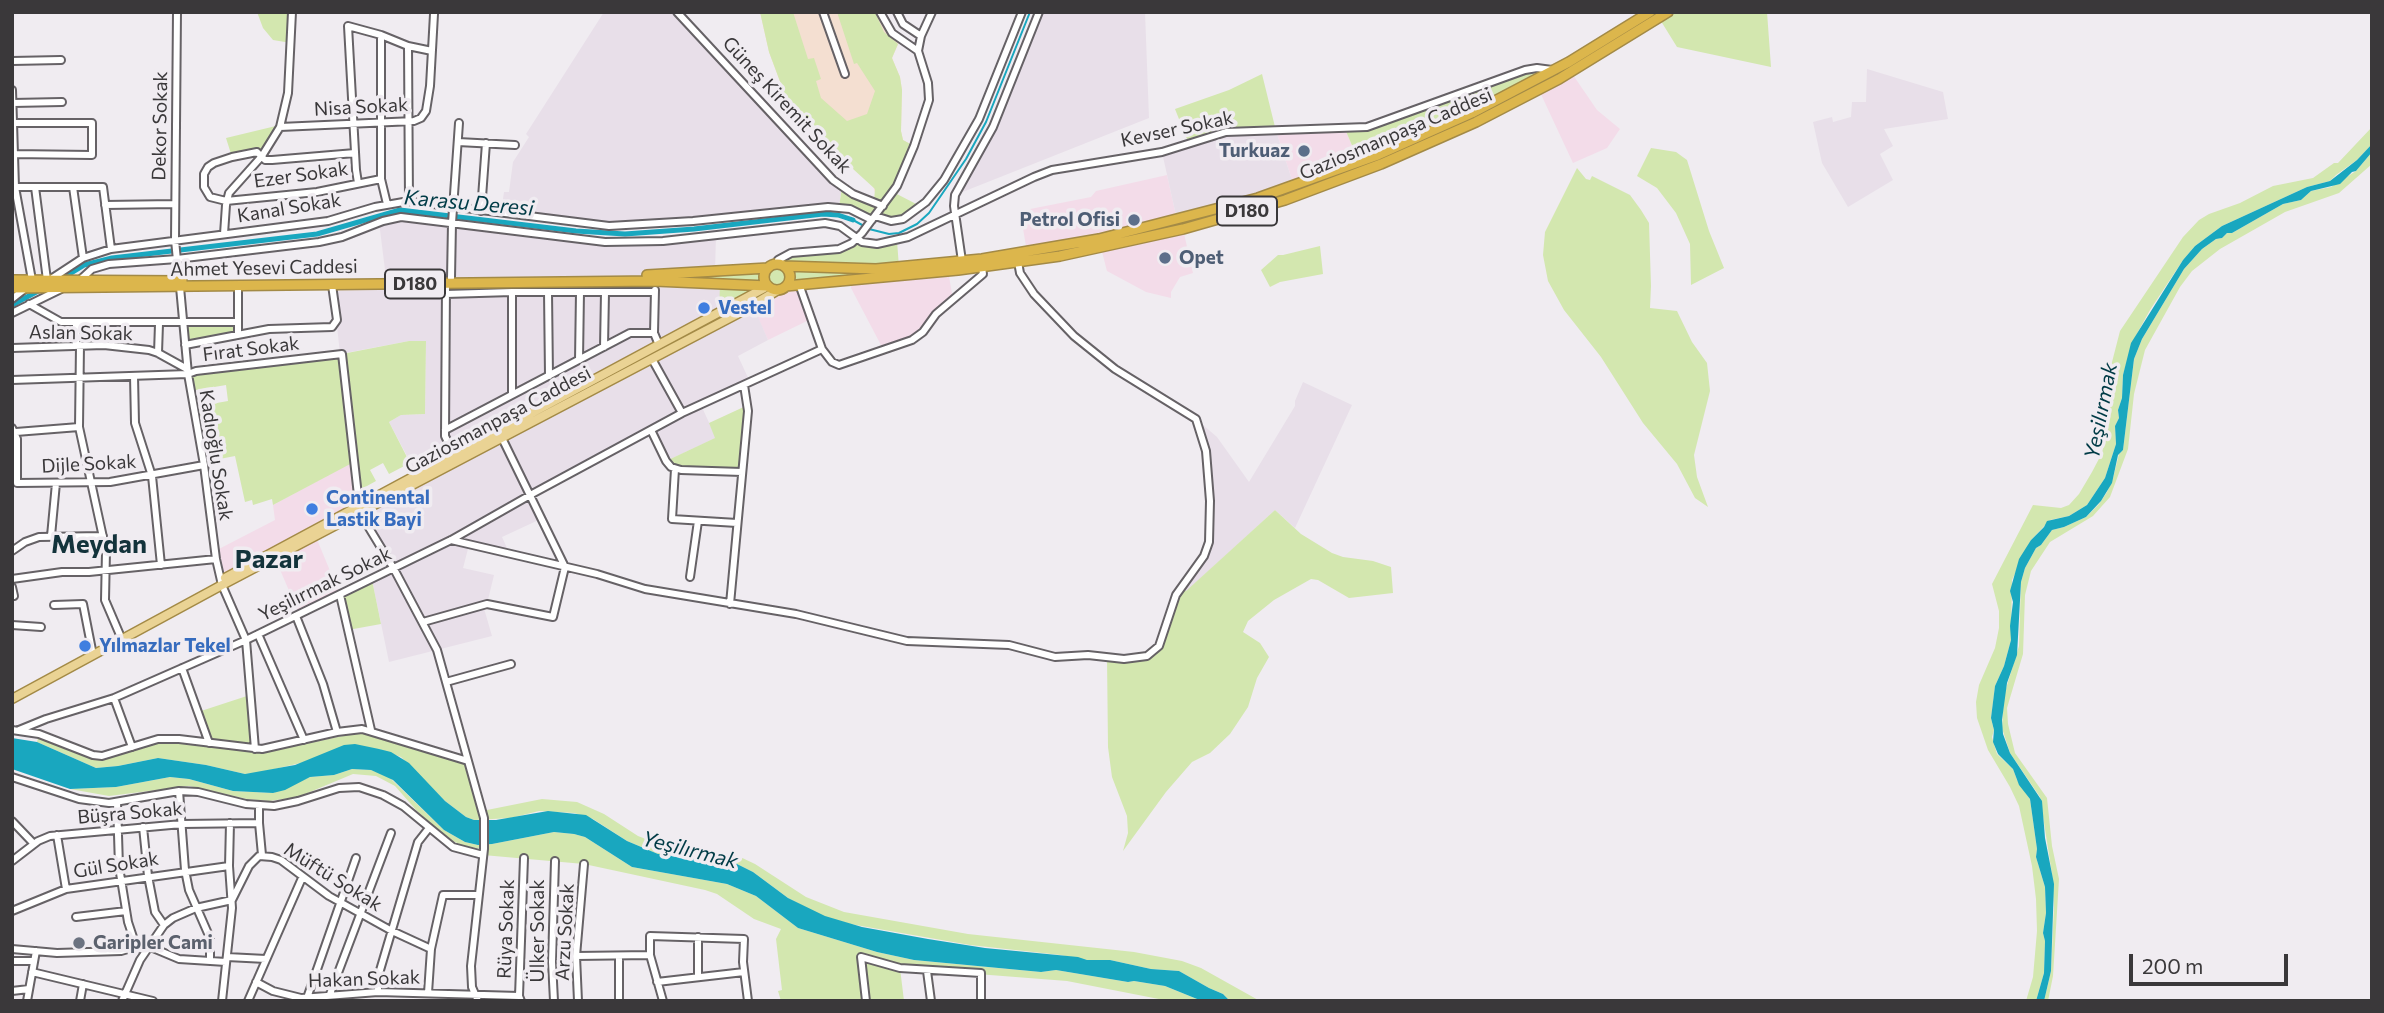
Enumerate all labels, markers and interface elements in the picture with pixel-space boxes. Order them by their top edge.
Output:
street label: Güneş Kiremit Sokak [718,32,856,178]
street label: Dekor Sokak [148,71,172,181]
street label: Gaziosmanpaşa Caddesi [1296,83,1496,185]
street label: Nisa Sokak [313,93,409,121]
street label: Kevser Sokak [1119,106,1235,152]
place label: Turkuaz [1219,140,1290,162]
marker: Turkuaz [1296,143,1312,159]
street label: Ezer Sokak [252,157,350,193]
water label: Karasu Deresi [403,185,535,221]
street label: Kanal Sokak [235,189,343,227]
road number: D180 [1217,196,1277,226]
place label: Petrol Ofisi [1020,209,1120,231]
marker: Petrol Ofisi [1126,212,1142,228]
place label: Opet [1179,247,1224,269]
marker: Opet [1157,250,1173,266]
street label: Ahmet Yesevi Caddesi [170,255,358,281]
road number: D180 [385,270,445,298]
place label: Vestel [718,297,772,319]
marker: Vestel [696,300,712,316]
street label: Aslan Sokak [29,321,133,345]
street label: Fırat Sokak [201,332,301,366]
street label: Gaziosmanpaşa Caddesi [401,361,595,479]
water label: Yeşilırmak [2079,361,2123,461]
street label: Kadıoğlu Sokak [194,388,238,522]
street label: Dijle Sokak [41,450,137,478]
place label: Continental Lastik Bayi [326,487,430,531]
marker: Continental Lastik Bayi [304,501,320,517]
district label: Meydan [51,528,147,560]
street label: Yeşilırmak Sokak [255,542,395,626]
district label: Pazar [235,543,303,575]
place label: Yılmazlar Tekel [99,635,231,657]
marker: Yılmazlar Tekel [77,638,93,654]
street label: Büşra Sokak [76,797,184,829]
water label: Yeşilırmak [640,826,740,874]
street label: Müftü Sokak [280,838,386,916]
street label: Gül Sokak [72,847,160,883]
street label: Rüya Sokak [493,879,519,979]
street label: Ülker Sokak [527,880,549,982]
street label: Arzu Sokak [551,883,579,981]
place label: Garipler Cami [93,932,213,954]
marker: Garipler Cami [71,935,87,951]
scale bar [2132,940,2291,984]
text: 200 m [2142,953,2203,978]
street label: Hakan Sokak [308,966,420,992]

